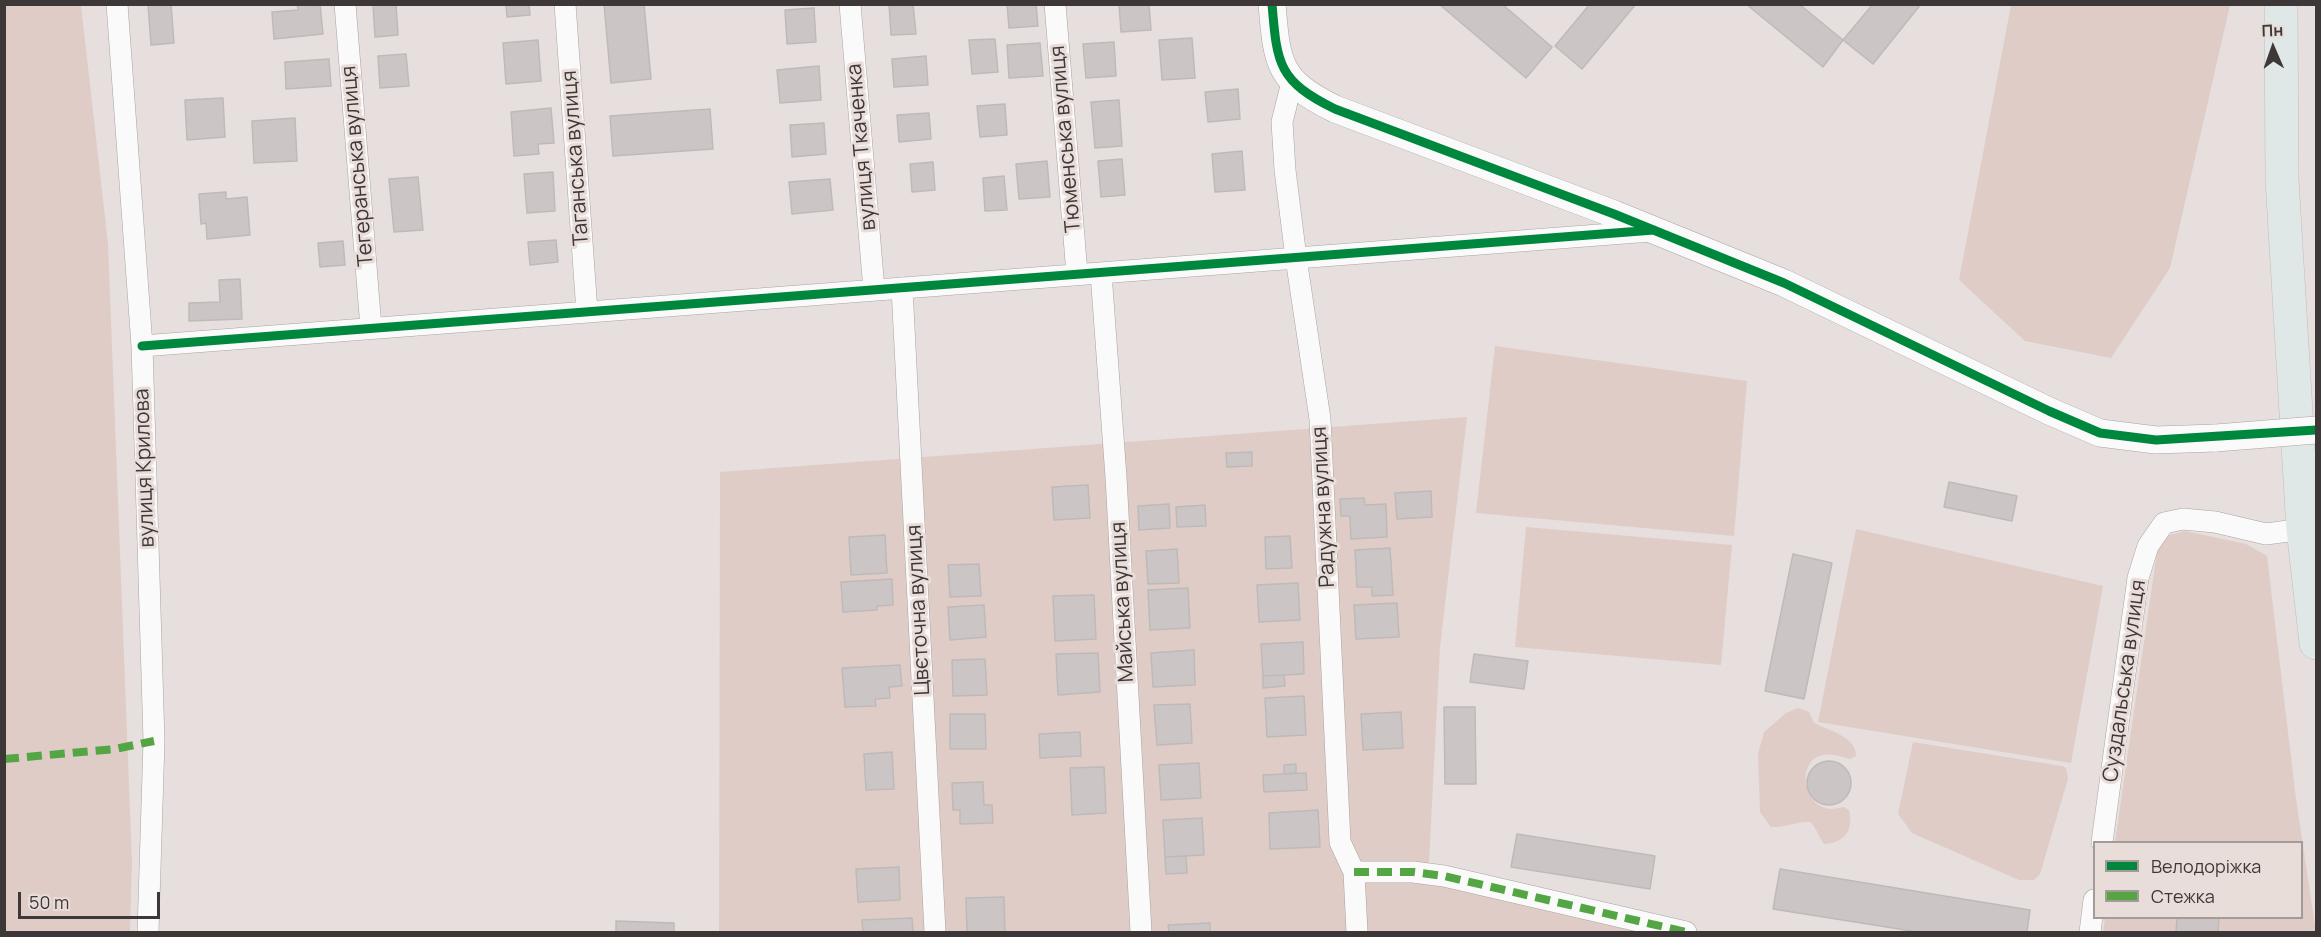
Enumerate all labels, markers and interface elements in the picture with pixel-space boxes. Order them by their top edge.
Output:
north arrow [2243,18,2303,78]
text: Пн [2261,19,2284,41]
street label: Тюменська вулиця [1045,44,1087,234]
street label: вулиця Ткаченка [842,62,882,232]
street label: Тегеранська вулиця [337,65,379,267]
street label: Таганська вулиця [557,69,595,247]
street label: вулиця Крилова [130,388,160,548]
street label: Радужна вулиця [1307,426,1341,588]
street label: Майська вулиця [1106,521,1140,683]
street label: Цвєточна вулиця [902,524,936,696]
street label: Суздальська вулиця [2098,578,2152,784]
legend [2093,841,2303,919]
text: Велодоріжка [2151,854,2261,878]
scale bar [21,880,164,918]
text: Стежка [2151,884,2215,908]
text: 50 m [29,890,69,914]

